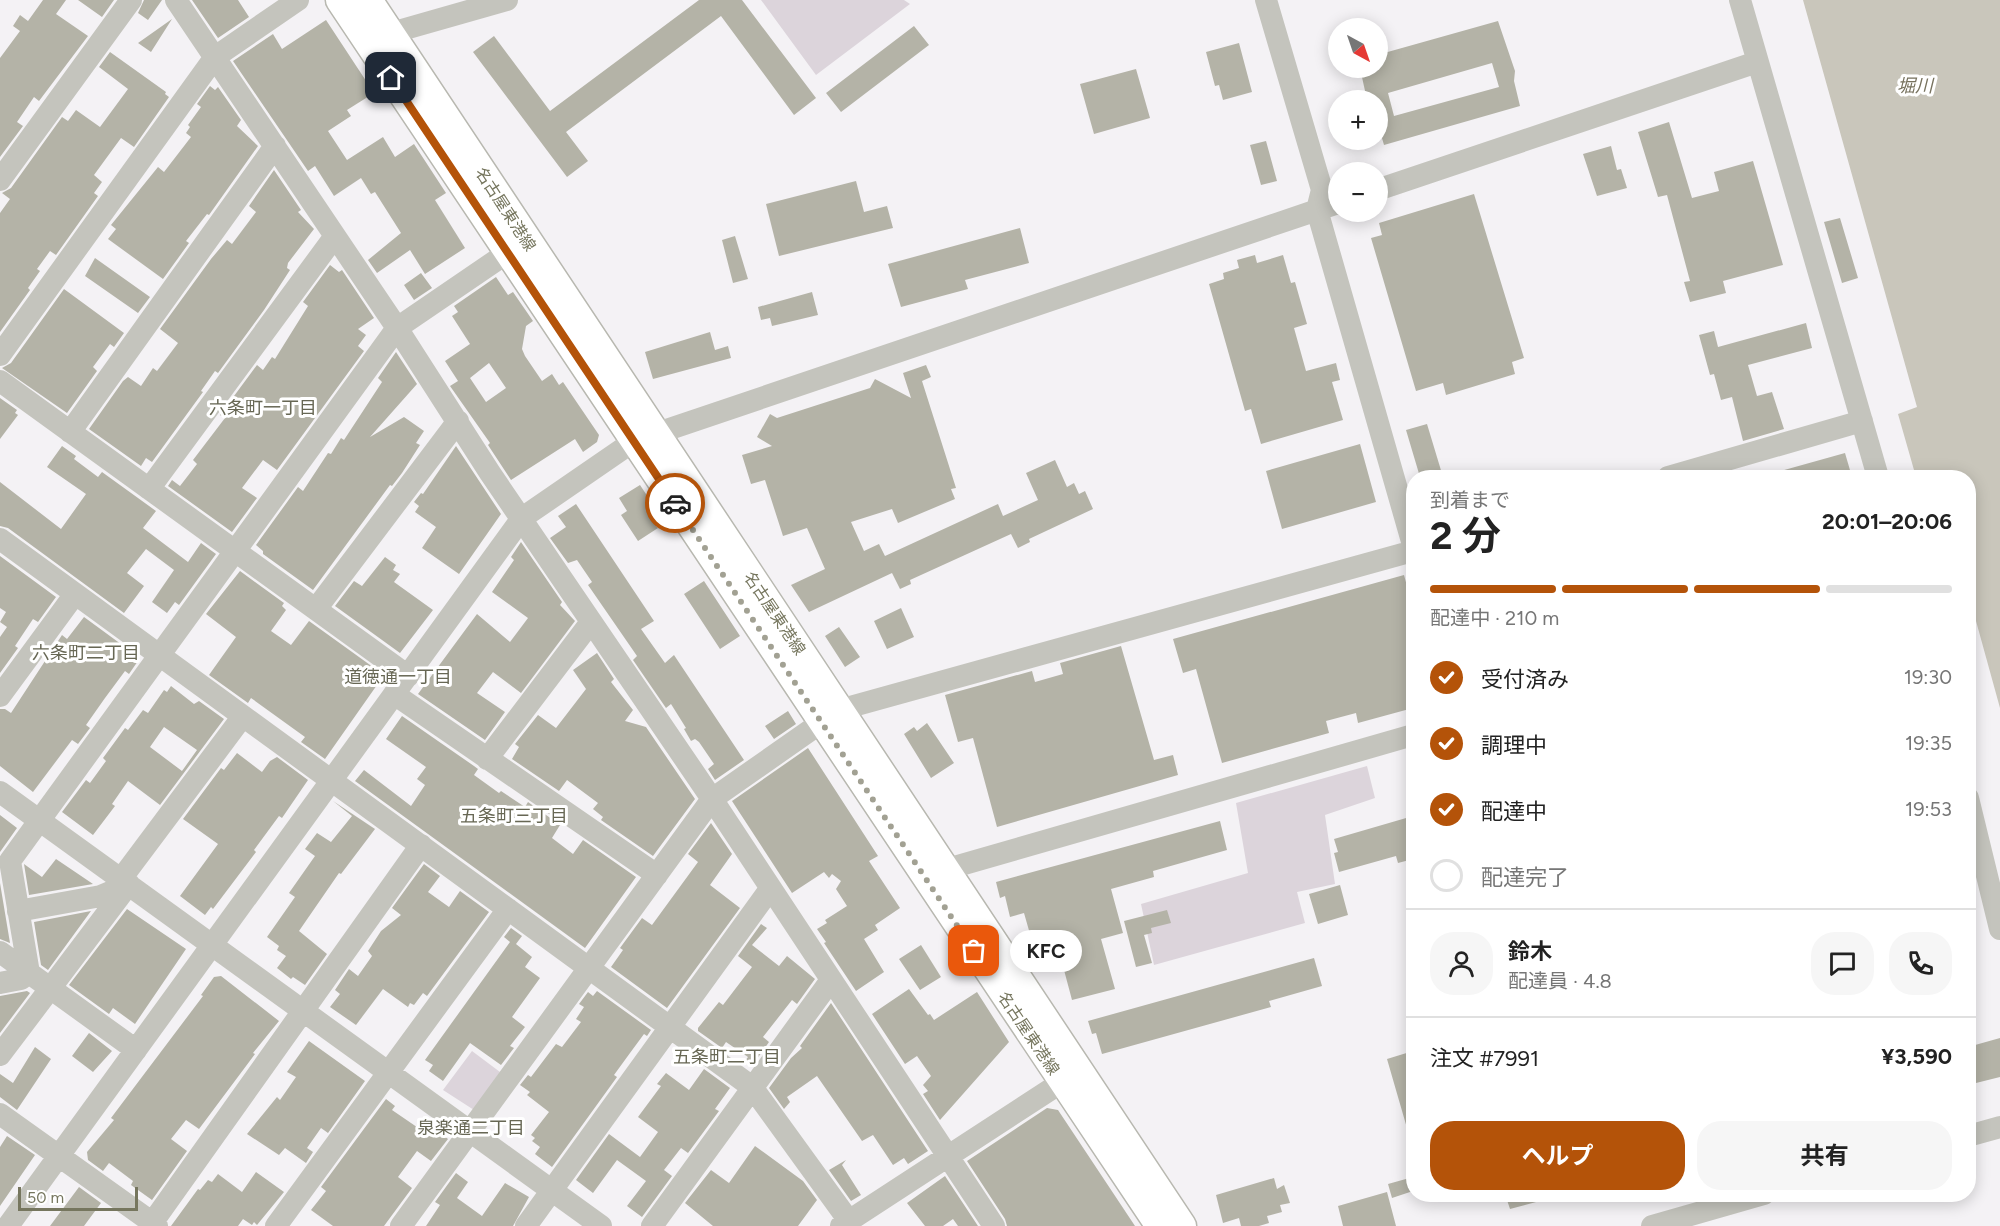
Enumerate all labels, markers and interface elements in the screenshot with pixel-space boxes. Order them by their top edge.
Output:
north arrow [1328,18,1388,78]
map controls [1328,18,1388,222]
pin [365,52,416,103]
icon: home [374,61,407,94]
water label: 堀川 [1897,75,1935,97]
button: + [1328,90,1388,150]
button: − [1328,162,1388,222]
street label: 名古屋東港線 [471,164,540,255]
district label: 六条町一丁目 [209,397,317,419]
courier [645,473,705,533]
icon: car [659,487,692,520]
text: 到着まで [1430,488,1510,512]
text: 20:01–20:06 [1822,508,1952,535]
text: 2 分 [1430,512,1501,559]
street label: 名古屋東港線 [740,568,809,658]
text: 配達中 · 210 m [1430,606,1559,630]
district label: 六条町二丁目 [32,642,140,664]
icon: check [1430,661,1463,694]
text: 19:30 [1904,665,1952,689]
district label: 道徳通一丁目 [344,666,452,688]
text: 受付済み [1481,666,1569,693]
icon: check [1430,727,1463,760]
text: 19:35 [1905,731,1952,755]
text: 調理中 [1481,732,1547,759]
icon: check [1430,793,1463,826]
text: 19:53 [1905,797,1952,821]
text: 配達中 [1481,798,1547,825]
district label: 五条町三丁目 [460,805,568,827]
text: 配達完了 [1481,864,1569,891]
pin [948,925,999,976]
callout: KFC [1010,930,1082,972]
button: person [1430,932,1493,995]
button: chat [1811,932,1874,995]
button: phone [1889,932,1952,995]
icon: bag [957,934,990,967]
text: 鈴木 [1508,938,1552,965]
text: KFC [1027,939,1065,963]
text: 配達員 · 4.8 [1508,969,1612,993]
street label: 名古屋東港線 [994,988,1063,1078]
text: ¥3,590 [1881,1043,1952,1070]
text: 注文 #7991 [1430,1045,1539,1072]
district label: 五条町二丁目 [673,1046,781,1068]
district label: 泉楽通二丁目 [417,1117,525,1139]
button: ヘルプ [1430,1121,1685,1190]
button: 共有 [1697,1121,1952,1190]
scale bar [18,1184,138,1212]
text: 50 m [27,1188,64,1207]

